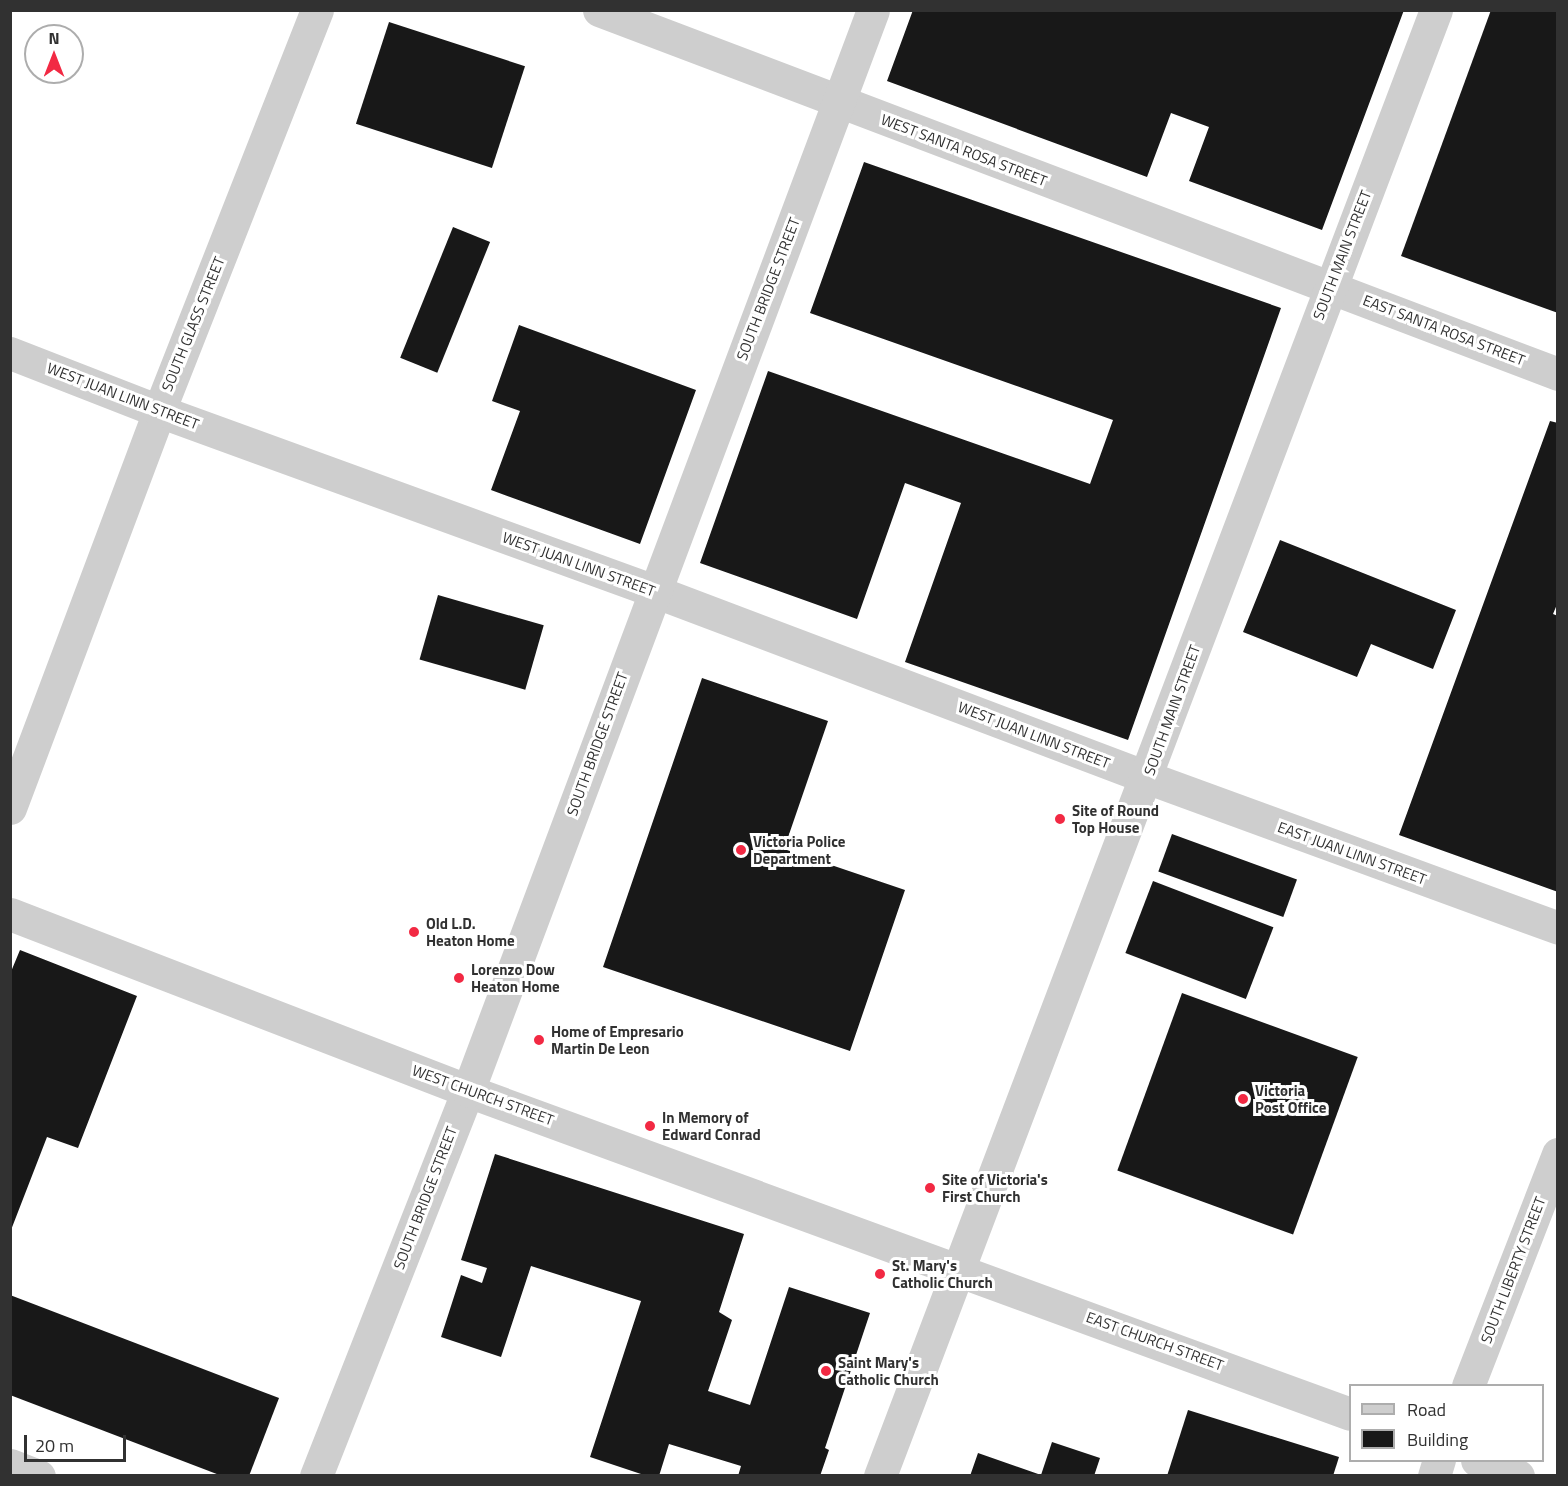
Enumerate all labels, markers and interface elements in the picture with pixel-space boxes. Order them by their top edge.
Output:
north arrow [24,24,84,84]
text: N [48,26,60,50]
street label: WEST SANTA ROSA STREET [878,110,1050,190]
street label: SOUTH MAIN STREET [1309,188,1375,322]
street label: SOUTH BRIDGE STREET [732,215,804,363]
street label: SOUTH GLASS STREET [158,254,228,394]
street label: EAST SANTA ROSA STREET [1360,291,1528,369]
street label: WEST JUAN LINN STREET [44,359,202,433]
street label: WEST JUAN LINN STREET [500,528,658,600]
street label: SOUTH MAIN STREET [1140,642,1204,778]
street label: SOUTH BRIDGE STREET [563,670,631,818]
street label: WEST JUAN LINN STREET [955,698,1113,772]
place label: Site of Round Top House [1072,801,1159,836]
marker: Site of Round Top House [1053,812,1067,826]
street label: EAST JUAN LINN STREET [1275,818,1429,888]
place label: Victoria Police Department [753,832,845,867]
marker: Victoria Police Department [734,843,748,857]
place label: Old L.D. Heaton Home [426,914,515,949]
marker: Old L.D. Heaton Home [407,925,421,939]
place label: Lorenzo Dow Heaton Home [471,960,560,995]
marker: Lorenzo Dow Heaton Home [452,971,466,985]
place label: Home of Empresario Martin De Leon [551,1022,684,1057]
marker: Home of Empresario Martin De Leon [532,1033,546,1047]
street label: WEST CHURCH STREET [410,1061,556,1129]
place label: Victoria Post Office [1255,1081,1326,1116]
marker: Victoria Post Office [1236,1092,1250,1106]
place label: In Memory of Edward Conrad [662,1108,761,1143]
marker: In Memory of Edward Conrad [643,1119,657,1133]
street label: SOUTH BRIDGE STREET [389,1124,461,1272]
place label: Site of Victoria's First Church [942,1170,1048,1205]
marker: Site of Victoria's First Church [923,1181,937,1195]
street label: SOUTH LIBERTY STREET [1477,1194,1549,1346]
place label: St. Mary's Catholic Church [892,1256,993,1291]
marker: St. Mary's Catholic Church [873,1267,887,1281]
street label: EAST CHURCH STREET [1084,1308,1226,1374]
place label: Saint Mary's Catholic Church [838,1353,939,1388]
marker: Saint Mary's Catholic Church [819,1364,833,1378]
legend [1349,1384,1544,1462]
text: Road [1407,1396,1446,1423]
scale bar [27,1423,129,1461]
text: Building [1407,1426,1468,1453]
text: 20 m [35,1432,74,1459]

